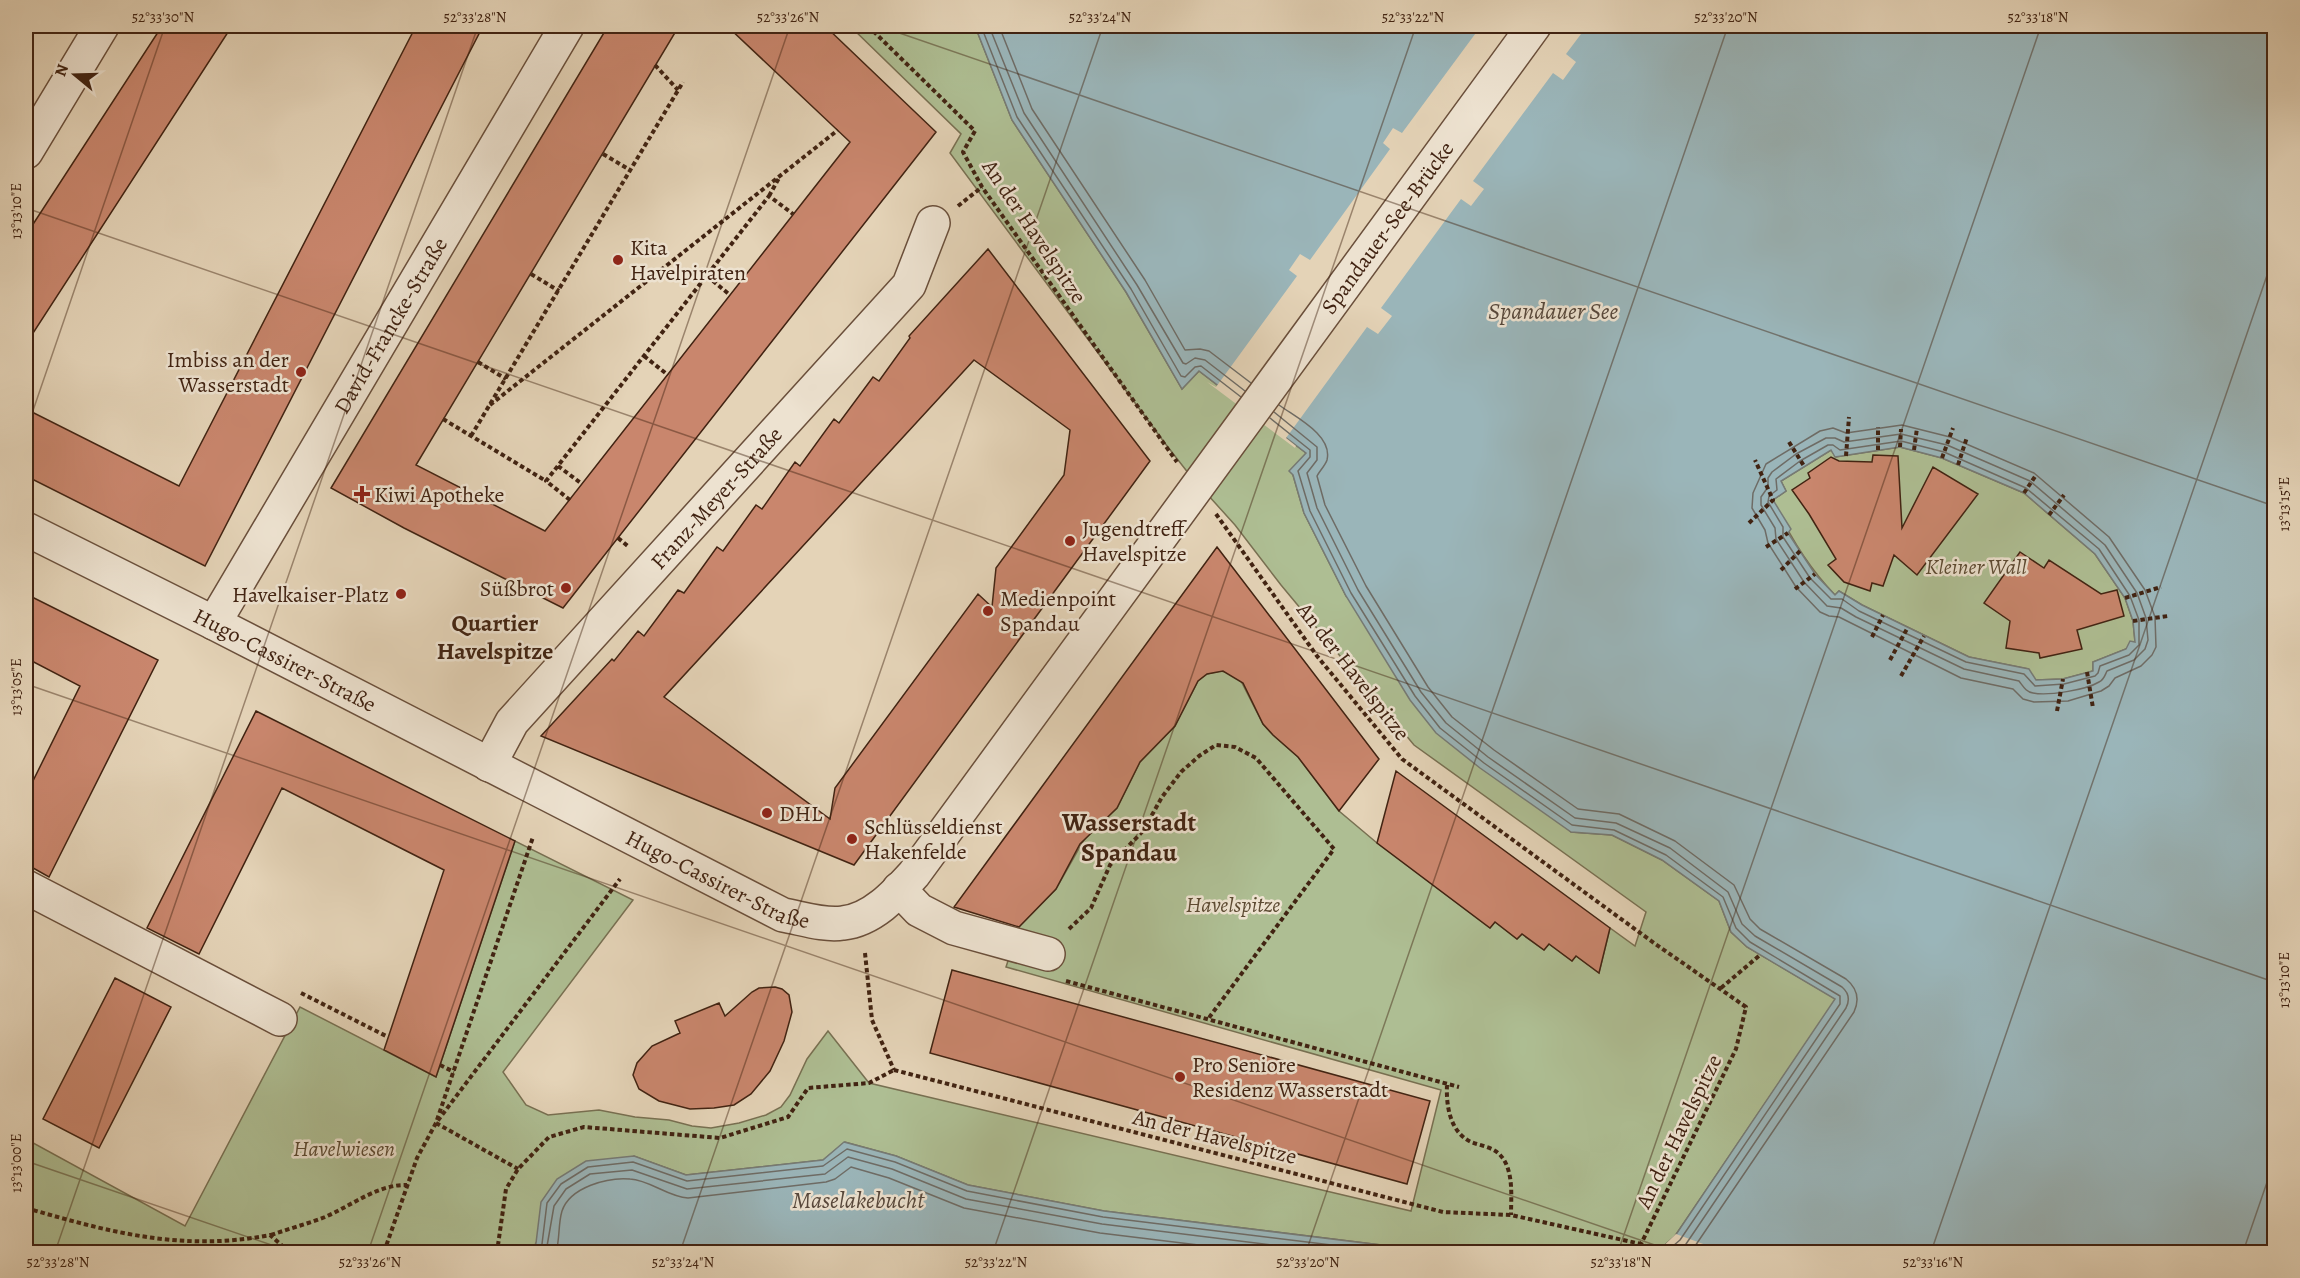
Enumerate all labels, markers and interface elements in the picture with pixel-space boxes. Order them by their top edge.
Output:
text: 52°33'30"N [132,7,195,27]
text: 52°33'28"N [444,7,507,27]
text: 52°33'26"N [757,7,819,27]
text: 52°33'24"N [1069,7,1131,27]
text: 52°33'22"N [1382,7,1445,27]
text: 52°33'20"N [1694,7,1758,27]
text: 52°33'18"N [2008,7,2069,27]
north arrow [45,45,105,105]
text: N [49,61,74,80]
street label: Spandauer-See-Brücke [1314,135,1461,320]
street label: An der Havelspitze [974,153,1094,310]
text: 13°13'10"E [6,183,26,239]
street label: David-Francke-Straße [327,232,455,420]
place label: Kita Havelpiraten [630,233,746,288]
marker: Kita Havelpiraten [611,253,625,267]
water label: Spandauer See [1488,295,1618,327]
place label: Imbiss an der Wasserstadt [167,345,289,400]
marker: Imbiss an der Wasserstadt [294,365,308,379]
street label: Franz-Meyer-Straße [644,420,789,576]
text: 13°13'15"E [2274,477,2294,531]
place label: Kiwi Apotheke [374,480,504,510]
marker: Kiwi Apotheke [355,487,369,501]
place label: Jugendtreff Havelspitze [1082,514,1187,569]
marker: Jugendtreff Havelspitze [1063,534,1077,548]
park label: Kleiner Wall [1925,552,2027,582]
place label: Süßbrot [480,574,554,604]
place label: Havelkaiser-Platz [232,580,389,610]
marker: Süßbrot [559,581,573,595]
place label: Medienpoint Spandau [1000,584,1116,639]
marker: Havelkaiser-Platz [394,587,408,601]
street label: An der Havelspitze [1289,595,1417,747]
street label: Hugo-Cassirer-Straße [188,601,381,720]
marker: Medienpoint Spandau [981,604,995,618]
district label: Quartier Havelspitze [437,607,553,667]
text: 13°13'05"E [6,658,26,716]
place label: DHL [779,799,823,829]
district label: Wasserstadt Spandau [1061,805,1196,870]
marker: DHL [760,806,774,820]
place label: Schlüsseldienst Hakenfelde [864,812,1003,867]
street label: Hugo-Cassirer-Straße [620,823,812,936]
marker: Schlüsseldienst Hakenfelde [845,832,859,846]
park label: Havelspitze [1186,890,1280,920]
text: 13°13'10"E [2274,952,2294,1008]
street label: An der Havelspitze [1628,1049,1729,1214]
place label: Pro Seniore Residenz Wasserstadt [1192,1050,1388,1105]
marker: Pro Seniore Residenz Wasserstadt [1173,1070,1187,1084]
street label: An der Havelspitze [1129,1102,1300,1172]
text: 13°13'00"E [6,1133,26,1193]
park label: Havelwiesen [293,1134,395,1164]
water label: Maselakebucht [792,1184,925,1216]
text: 52°33'28"N [27,1252,90,1272]
text: 52°33'26"N [339,1252,401,1272]
text: 52°33'24"N [652,1252,714,1272]
text: 52°33'22"N [965,1252,1028,1272]
text: 52°33'20"N [1276,1252,1340,1272]
text: 52°33'18"N [1591,1252,1652,1272]
text: 52°33'16"N [1903,1252,1963,1272]

